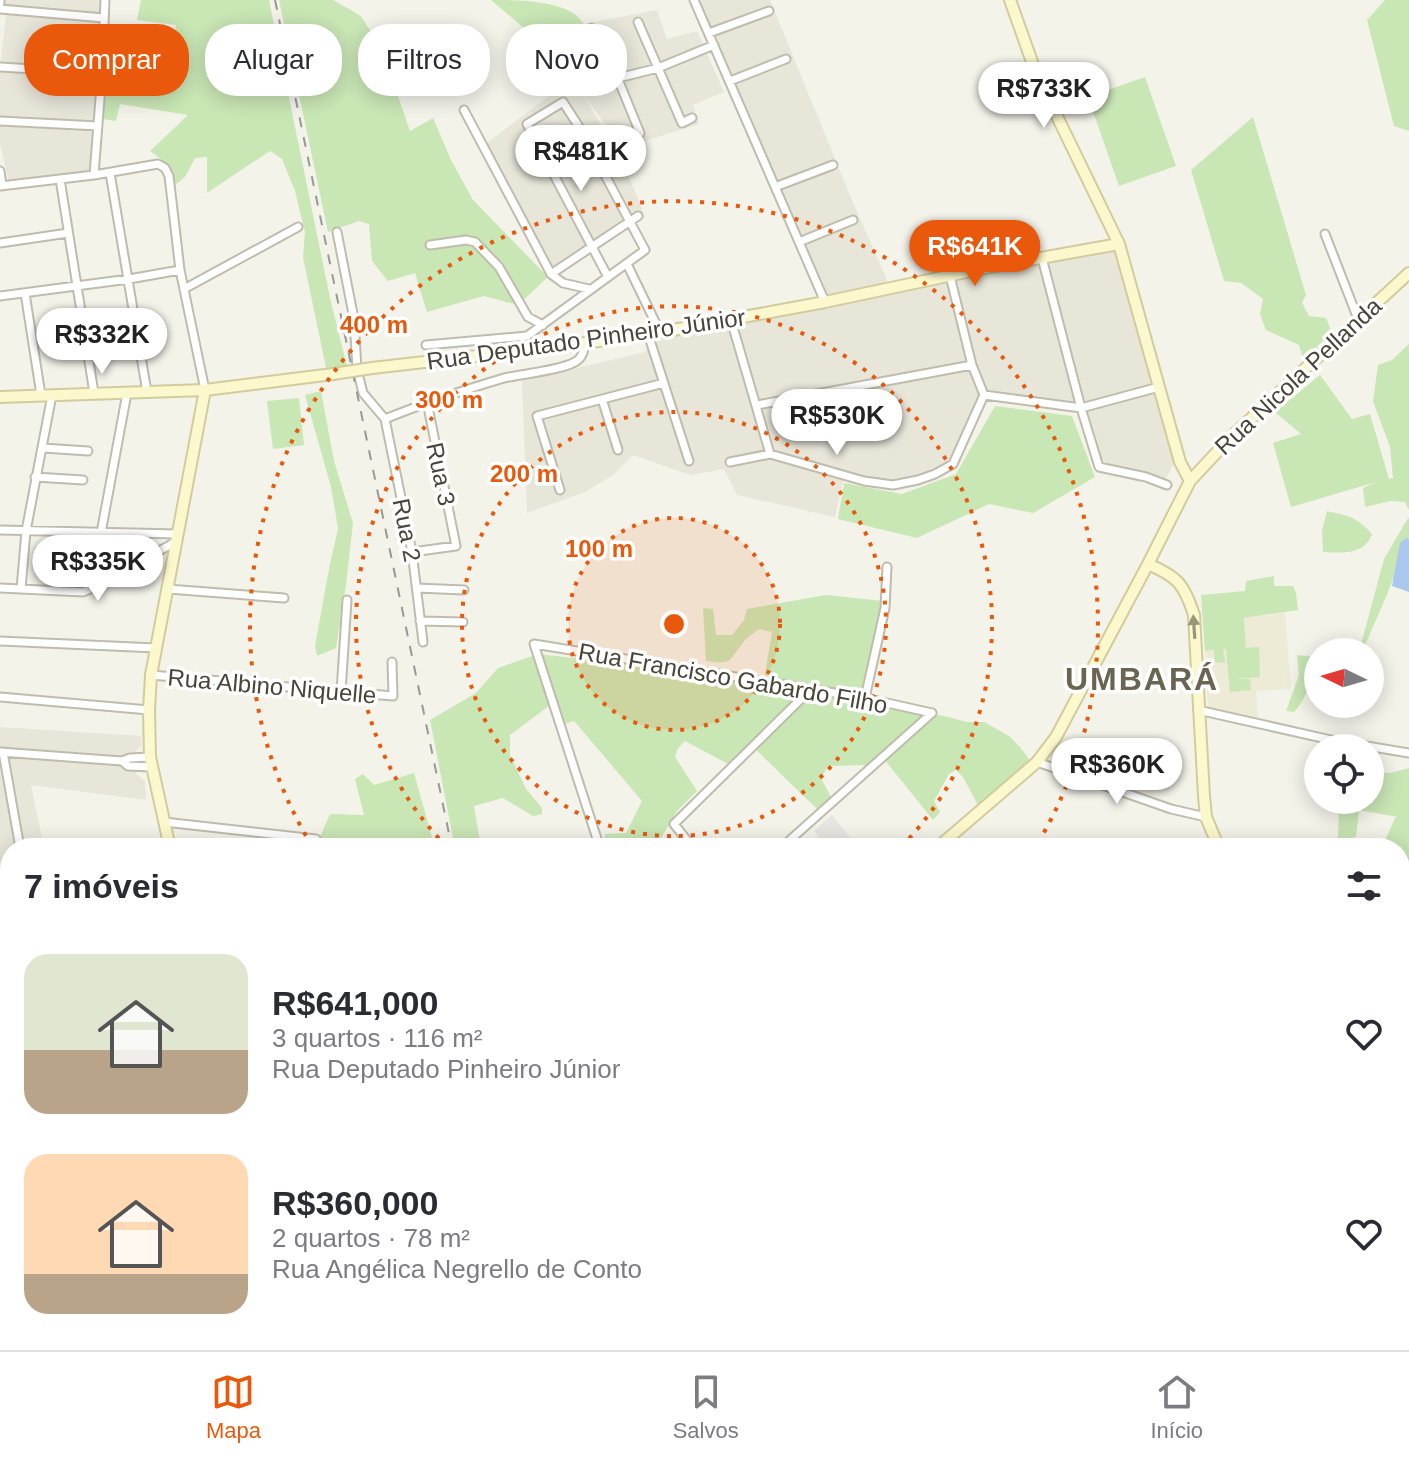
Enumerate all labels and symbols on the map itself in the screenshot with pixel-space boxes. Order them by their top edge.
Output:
pin: R$733K [979,62,1109,130]
pin: R$481K [516,125,646,193]
pin: R$641K [910,220,1040,288]
street label: Rua Nicola Pellanda [1209,292,1387,460]
street label: Rua Deputado Pinheiro Júnior [425,303,747,375]
pin: R$332K [37,308,167,376]
text: 400 m [340,311,408,338]
text: 300 m [415,386,483,413]
pin: R$530K [772,389,902,457]
street label: Rua 3 [421,440,461,508]
text: 200 m [490,460,558,487]
street label: Rua 2 [388,496,426,564]
pin: R$335K [33,535,163,603]
text: 100 m [565,535,633,562]
centre of rings [660,610,688,638]
one-way arrow [1187,615,1200,640]
street label: Rua Francisco Gabardo Filho [576,637,890,719]
north arrow [1304,638,1384,718]
district label: UMBARÁ [1065,661,1219,697]
street label: Rua Albino Niquelle [166,663,378,709]
pin: R$360K [1052,738,1182,806]

